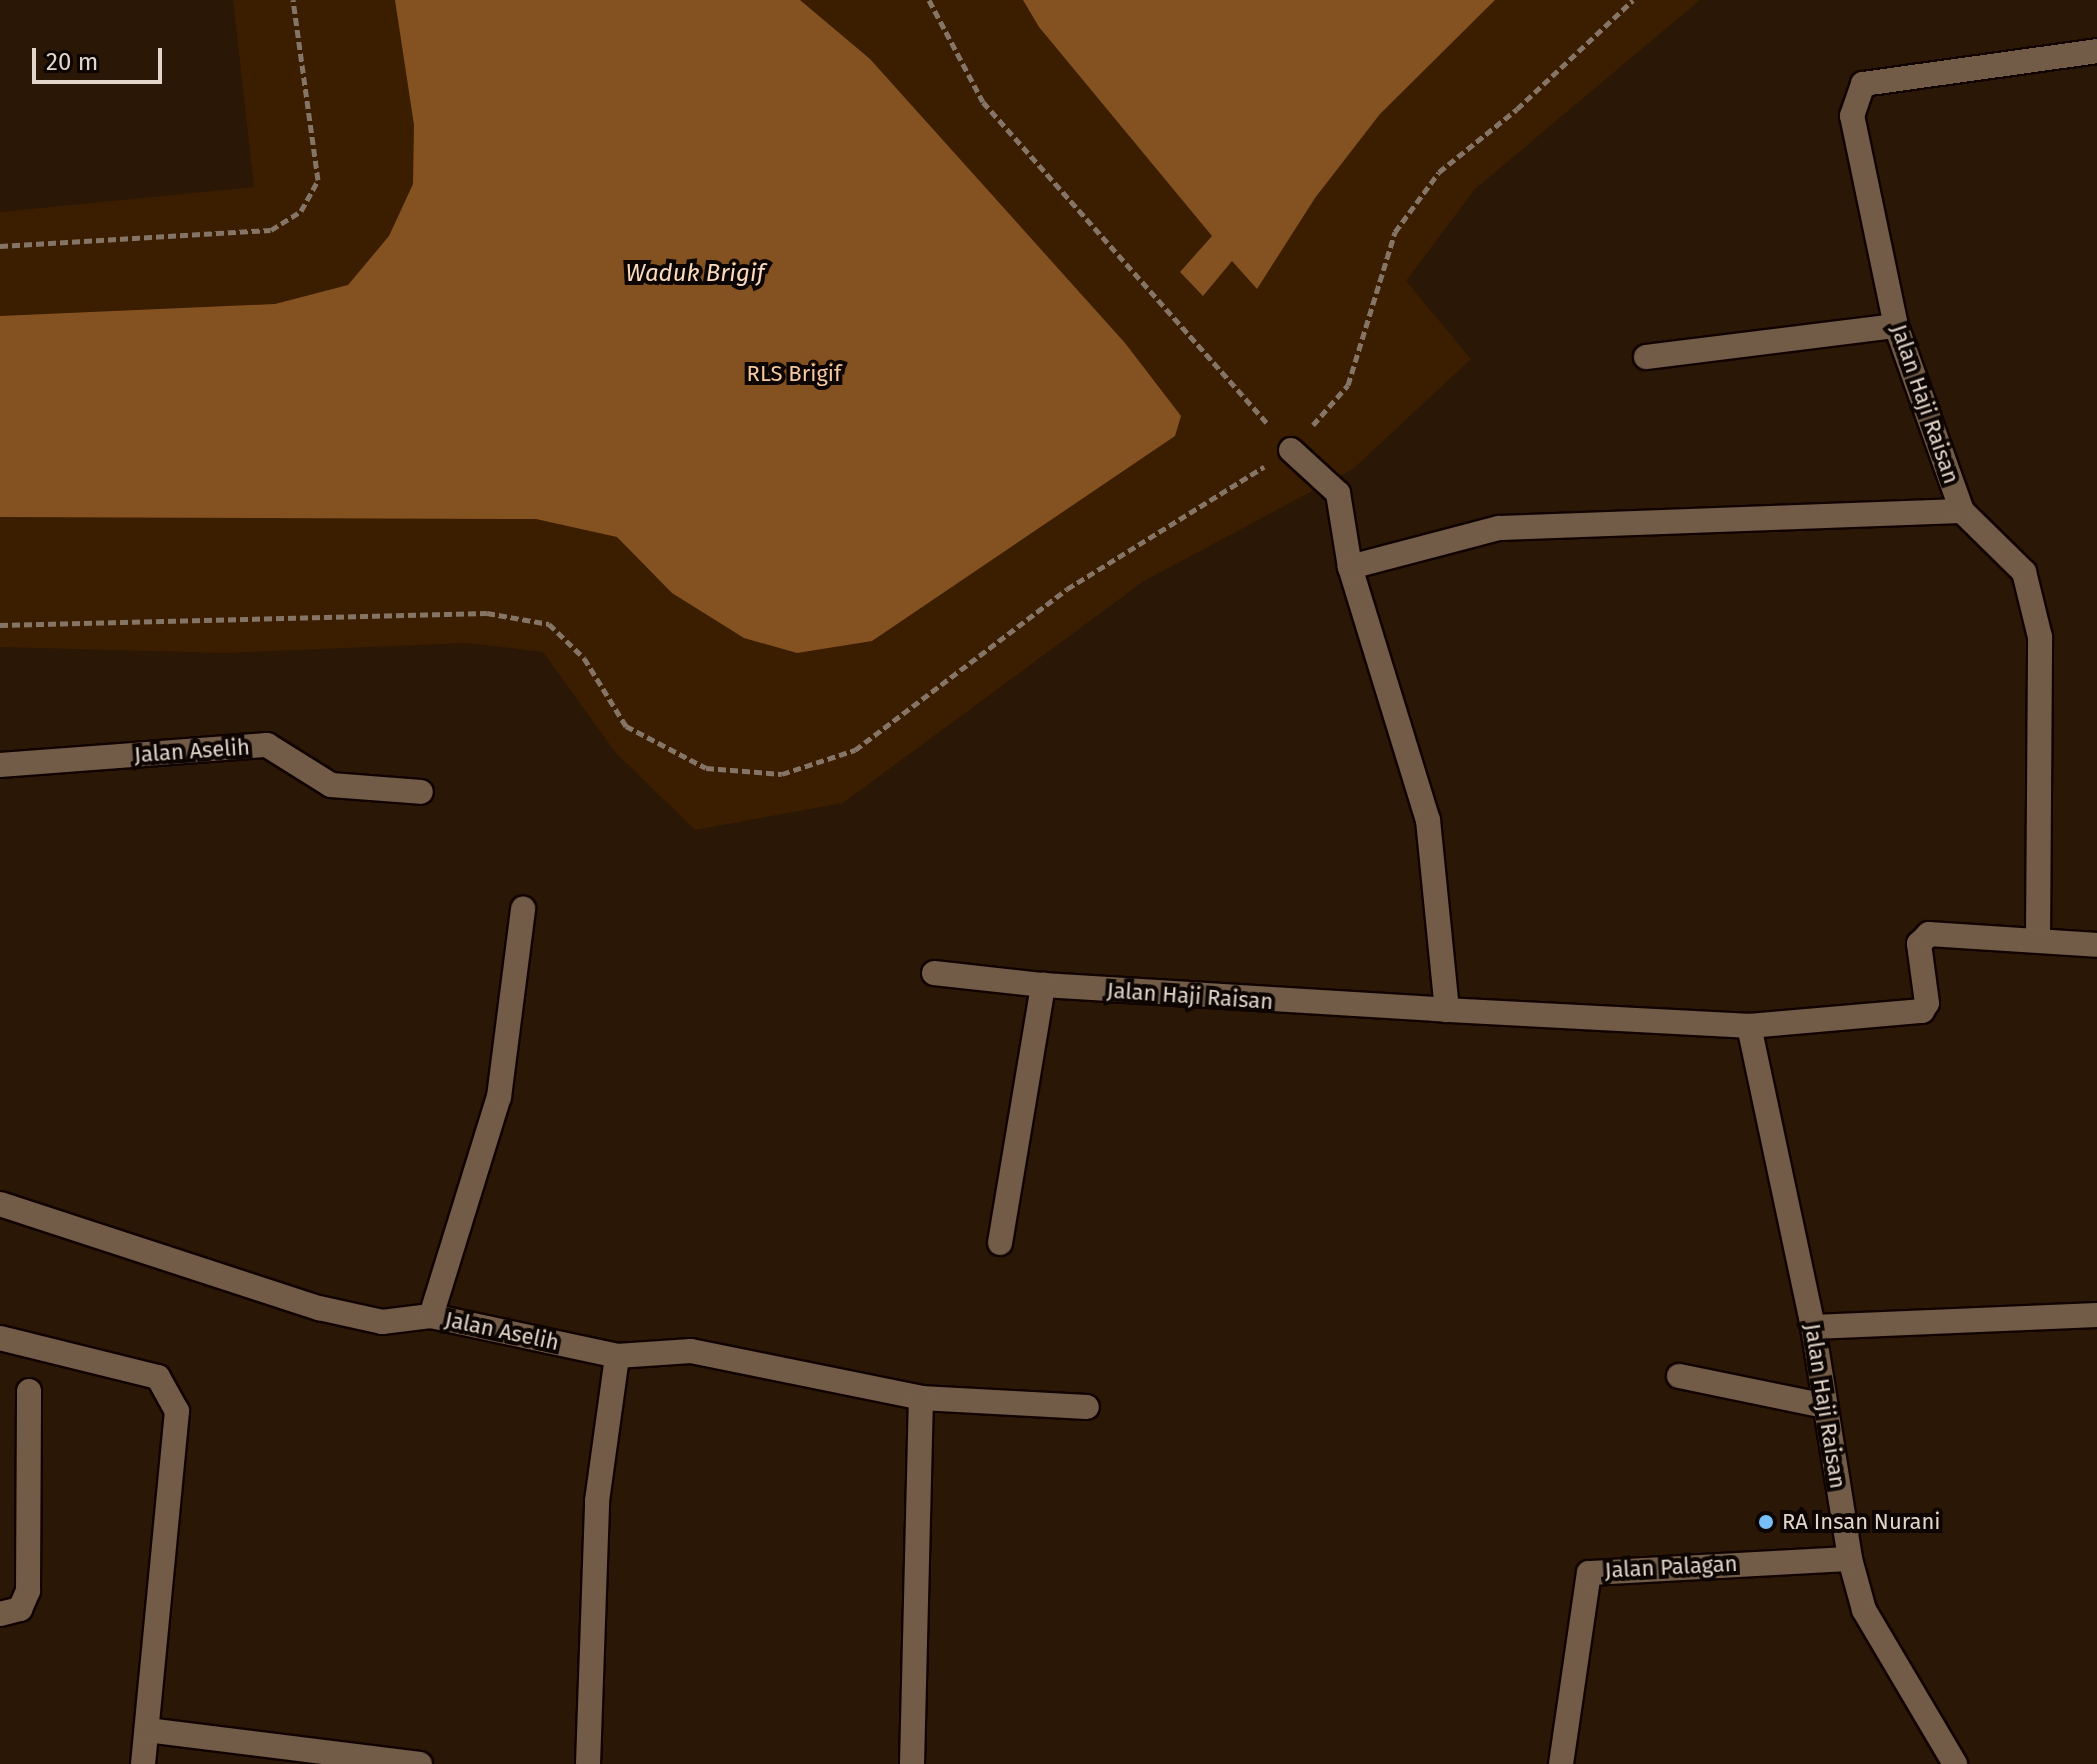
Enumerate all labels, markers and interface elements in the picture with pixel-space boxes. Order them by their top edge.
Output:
scale bar [36,32,166,82]
text: 20 m [46,48,98,76]
water label: Waduk Brigif [625,260,765,288]
street label: Jalan Haji Raisan [1885,321,1965,487]
park label: RLS Brigif [747,361,841,387]
street label: Jalan Aselih [133,734,251,768]
street label: Jalan Haji Raisan [1106,977,1274,1015]
street label: Jalan Aselih [443,1306,561,1356]
street label: Jalan Haji Raisan [1799,1322,1851,1490]
place label: RA Insan Nurani [1782,1509,1940,1535]
marker: RA Insan Nurani [1757,1513,1775,1531]
street label: Jalan Palagan [1604,1550,1738,1584]

